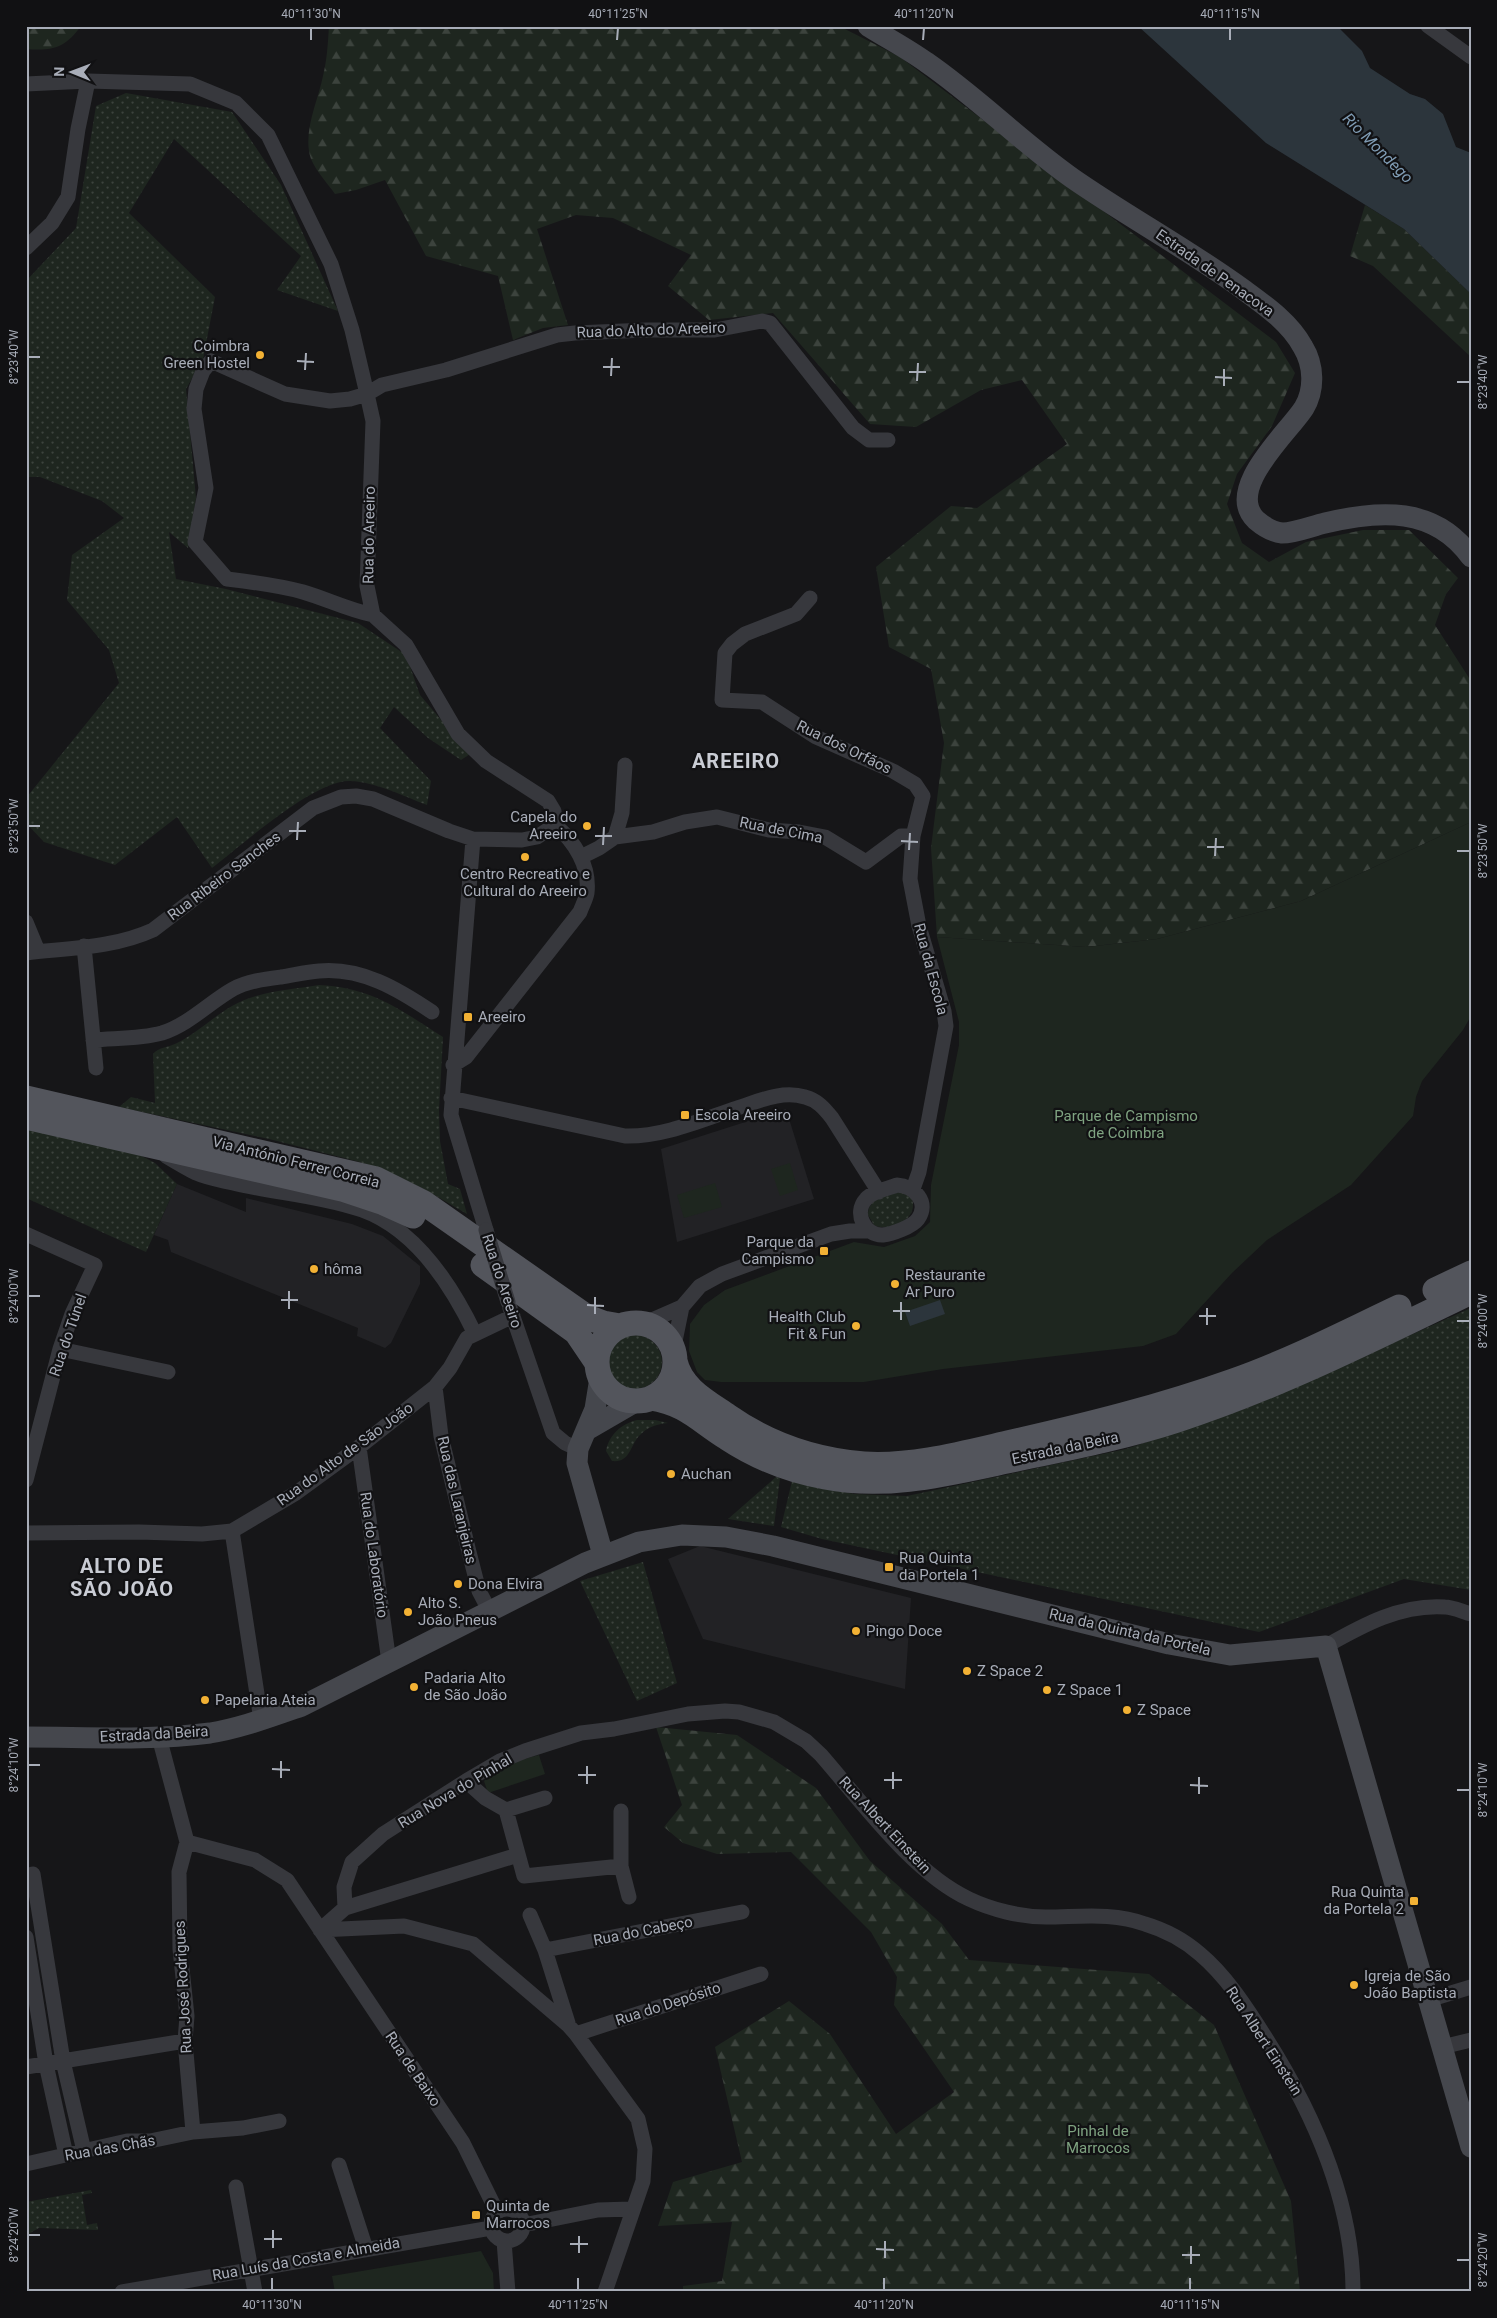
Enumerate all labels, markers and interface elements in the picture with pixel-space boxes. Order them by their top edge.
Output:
text: 40°11'30"N [281,7,341,21]
text: 40°11'25"N [588,7,648,21]
text: 40°11'20"N [894,7,954,21]
text: 40°11'15"N [1200,7,1260,21]
north arrow [48,48,98,98]
text: N [51,67,67,77]
water label: Rio Mondego [1339,109,1417,187]
street label: Estrada de Penacova [1153,225,1277,321]
street label: Rua do Alto do Areeiro [576,318,726,342]
text: 8°23'40"W [7,329,21,384]
place label: Coimbra Green Hostel [163,337,250,372]
marker: Coimbra Green Hostel [254,349,266,361]
text: 8°23'40"W [1476,354,1490,409]
street label: Rua do Areeiro [359,486,379,584]
street label: Rua dos Orfãos [794,716,894,778]
district label: AREEIRO [692,749,780,773]
text: 8°23'50"W [7,798,21,853]
place label: Capela do Areeiro [510,808,577,843]
street label: Rua de Cima [738,813,824,847]
marker: Capela do Areeiro [581,820,593,832]
text: 8°23'50"W [1476,823,1490,878]
street label: Rua Ribeiro Sanches [164,828,284,924]
marker: Centro Recreativo e Cultural do Areeiro [519,851,531,863]
place label: Centro Recreativo e Cultural do Areeiro [460,865,590,900]
street label: Rua da Escola [910,921,952,1017]
place label: Areeiro [478,1008,526,1026]
marker: Areeiro [462,1011,474,1023]
place label: Escola Areeiro [695,1106,791,1124]
park label: Parque de Campismo de Coimbra [1054,1107,1198,1142]
marker: Escola Areeiro [679,1109,691,1121]
street label: Via António Ferrer Correia [211,1133,381,1191]
street label: Rua do Areeiro [478,1232,526,1330]
place label: Parque da Campismo [741,1233,814,1268]
marker: Parque da Campismo [818,1245,830,1257]
place label: hôma [324,1260,362,1278]
marker: hôma [308,1263,320,1275]
place label: Restaurante Ar Puro [905,1266,985,1301]
text: 8°24'00"W [7,1268,21,1323]
marker: Restaurante Ar Puro [889,1278,901,1290]
street label: Rua do Túnel [45,1291,91,1379]
text: 8°24'00"W [1476,1293,1490,1348]
place label: Health Club Fit & Fun [769,1308,846,1343]
marker: Health Club Fit & Fun [850,1320,862,1332]
street label: Rua do Alto de São João [274,1399,416,1509]
street label: Estrada da Beira [1010,1428,1120,1468]
street label: Rua das Laranjeiras [434,1434,480,1566]
place label: Auchan [681,1465,732,1483]
marker: Auchan [665,1468,677,1480]
street label: Rua do Laboratório [356,1491,392,1619]
place label: Rua Quinta da Portela 1 [899,1549,980,1584]
district label: ALTO DE SÃO JOÃO [70,1554,174,1601]
marker: Rua Quinta da Portela 1 [883,1561,895,1573]
place label: Dona Elvira [468,1575,543,1593]
marker: Dona Elvira [452,1578,464,1590]
place label: Alto S. João Pneus [418,1594,497,1629]
street label: Rua da Quinta da Portela [1047,1605,1213,1659]
marker: Alto S. João Pneus [402,1606,414,1618]
place label: Pingo Doce [866,1622,942,1640]
marker: Pingo Doce [850,1625,862,1637]
place label: Z Space 2 [977,1662,1043,1680]
marker: Z Space 2 [961,1665,973,1677]
place label: Padaria Alto de São João [424,1669,507,1704]
marker: Padaria Alto de São João [408,1681,420,1693]
place label: Z Space 1 [1057,1681,1123,1699]
marker: Z Space 1 [1041,1684,1053,1696]
place label: Papelaria Ateia [215,1691,316,1709]
marker: Papelaria Ateia [199,1694,211,1706]
place label: Z Space [1137,1701,1191,1719]
marker: Z Space [1121,1704,1133,1716]
street label: Estrada da Beira [99,1722,209,1746]
text: 8°24'10"W [7,1737,21,1792]
street label: Rua Nova do Pinhal [395,1750,515,1832]
text: 8°24'10"W [1476,1762,1490,1817]
street label: Rua Albert Einstein [835,1773,935,1877]
place label: Rua Quinta da Portela 2 [1323,1883,1404,1918]
marker: Rua Quinta da Portela 2 [1408,1895,1420,1907]
street label: Rua do Cabeço [592,1913,694,1949]
street label: Rua José Rodrigues [171,1920,195,2054]
place label: Igreja de São João Baptista [1364,1967,1457,2002]
street label: Rua do Depósito [613,1979,723,2029]
marker: Igreja de São João Baptista [1348,1979,1360,1991]
street label: Rua Albert Einstein [1222,1983,1306,2099]
street label: Rua de Baixo [381,2028,445,2110]
park label: Pinhal de Marrocos [1066,2122,1130,2157]
street label: Rua das Chãs [63,2131,157,2165]
place label: Quinta de Marrocos [486,2197,550,2232]
text: 8°24'20"W [7,2207,21,2262]
marker: Quinta de Marrocos [470,2209,482,2221]
text: 8°24'20"W [1476,2232,1490,2287]
street label: Rua Luís da Costa e Almeida [211,2234,401,2284]
text: 40°11'30"N [242,2298,302,2312]
text: 40°11'25"N [548,2298,608,2312]
text: 40°11'20"N [854,2298,914,2312]
text: 40°11'15"N [1160,2298,1220,2312]

